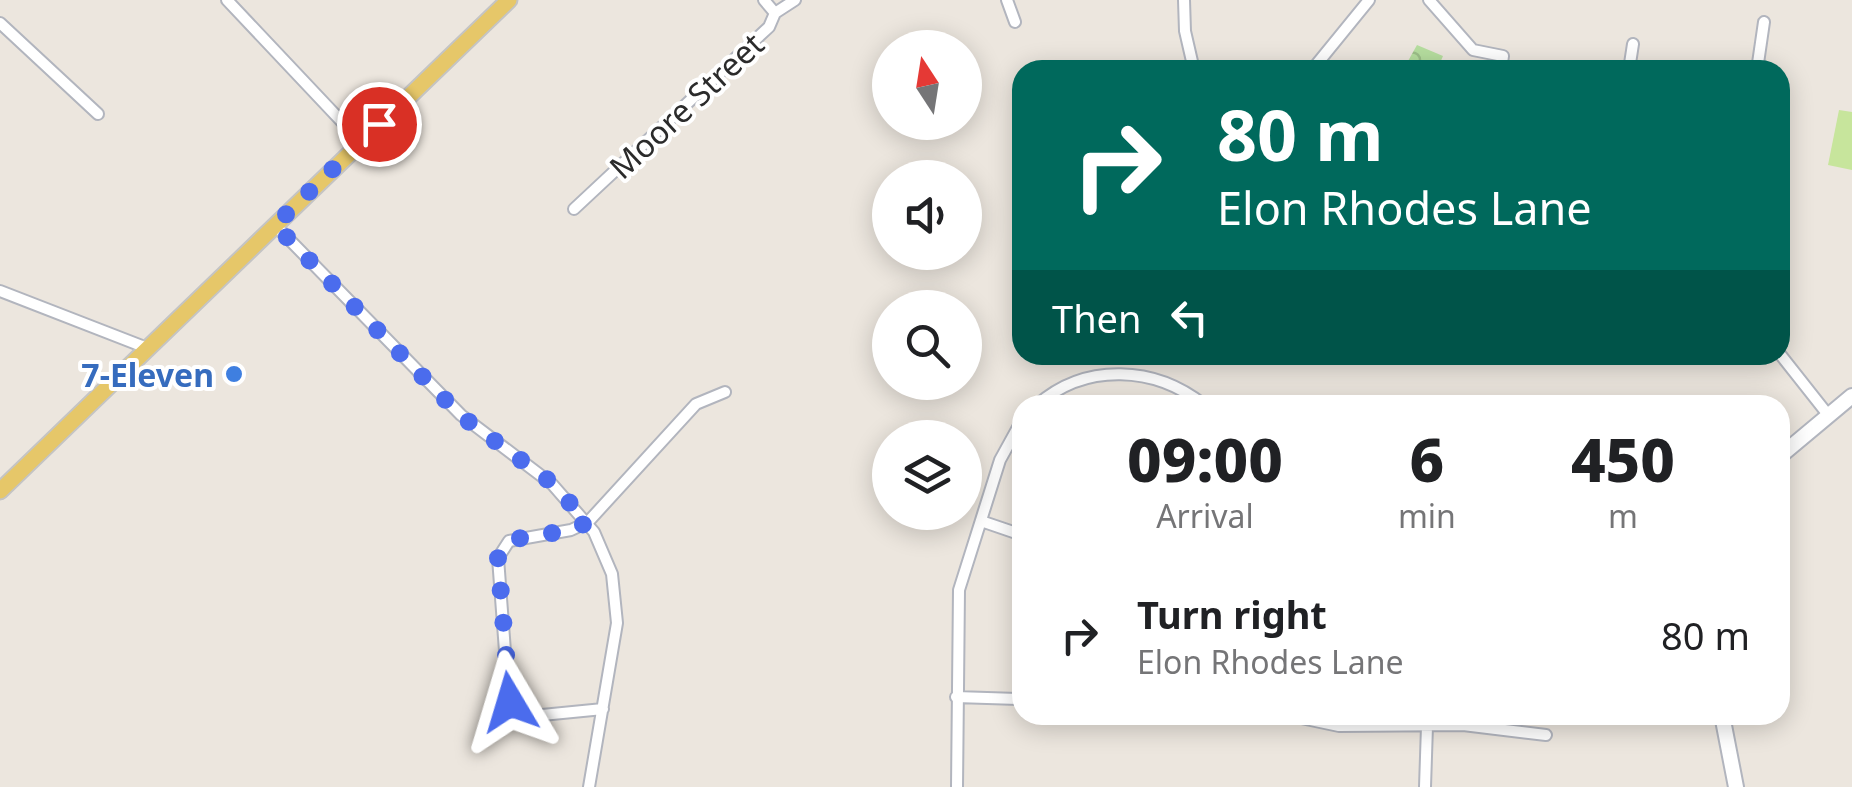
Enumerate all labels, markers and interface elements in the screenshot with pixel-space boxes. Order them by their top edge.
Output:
street label: Moore Street [600,22,772,188]
north arrow [872,30,982,140]
map controls [872,30,982,530]
pin [337,82,422,167]
text: 80 m [1217,86,1384,182]
icon: arrive [352,97,407,152]
icon: right [1052,100,1182,230]
button: sound [872,160,982,270]
text: Elon Rhodes Lane [1217,177,1592,238]
button: search [872,290,982,400]
icon: left [1162,290,1217,345]
text: Then [1052,292,1142,344]
place label: 7-Eleven [81,353,214,396]
marker: 7-Eleven [223,363,245,385]
text: 09:00 [1127,418,1283,500]
text: 6 [1410,418,1444,500]
text: 450 [1571,418,1675,500]
button: layers [872,420,982,530]
text: Arrival [1156,494,1254,537]
text: min [1398,494,1456,537]
text: m [1608,494,1638,537]
text: Turn right [1137,588,1327,640]
icon: right [1052,608,1107,663]
text: 80 m [1661,609,1750,661]
text: Elon Rhodes Lane [1137,640,1403,683]
position arrow [458,650,562,754]

